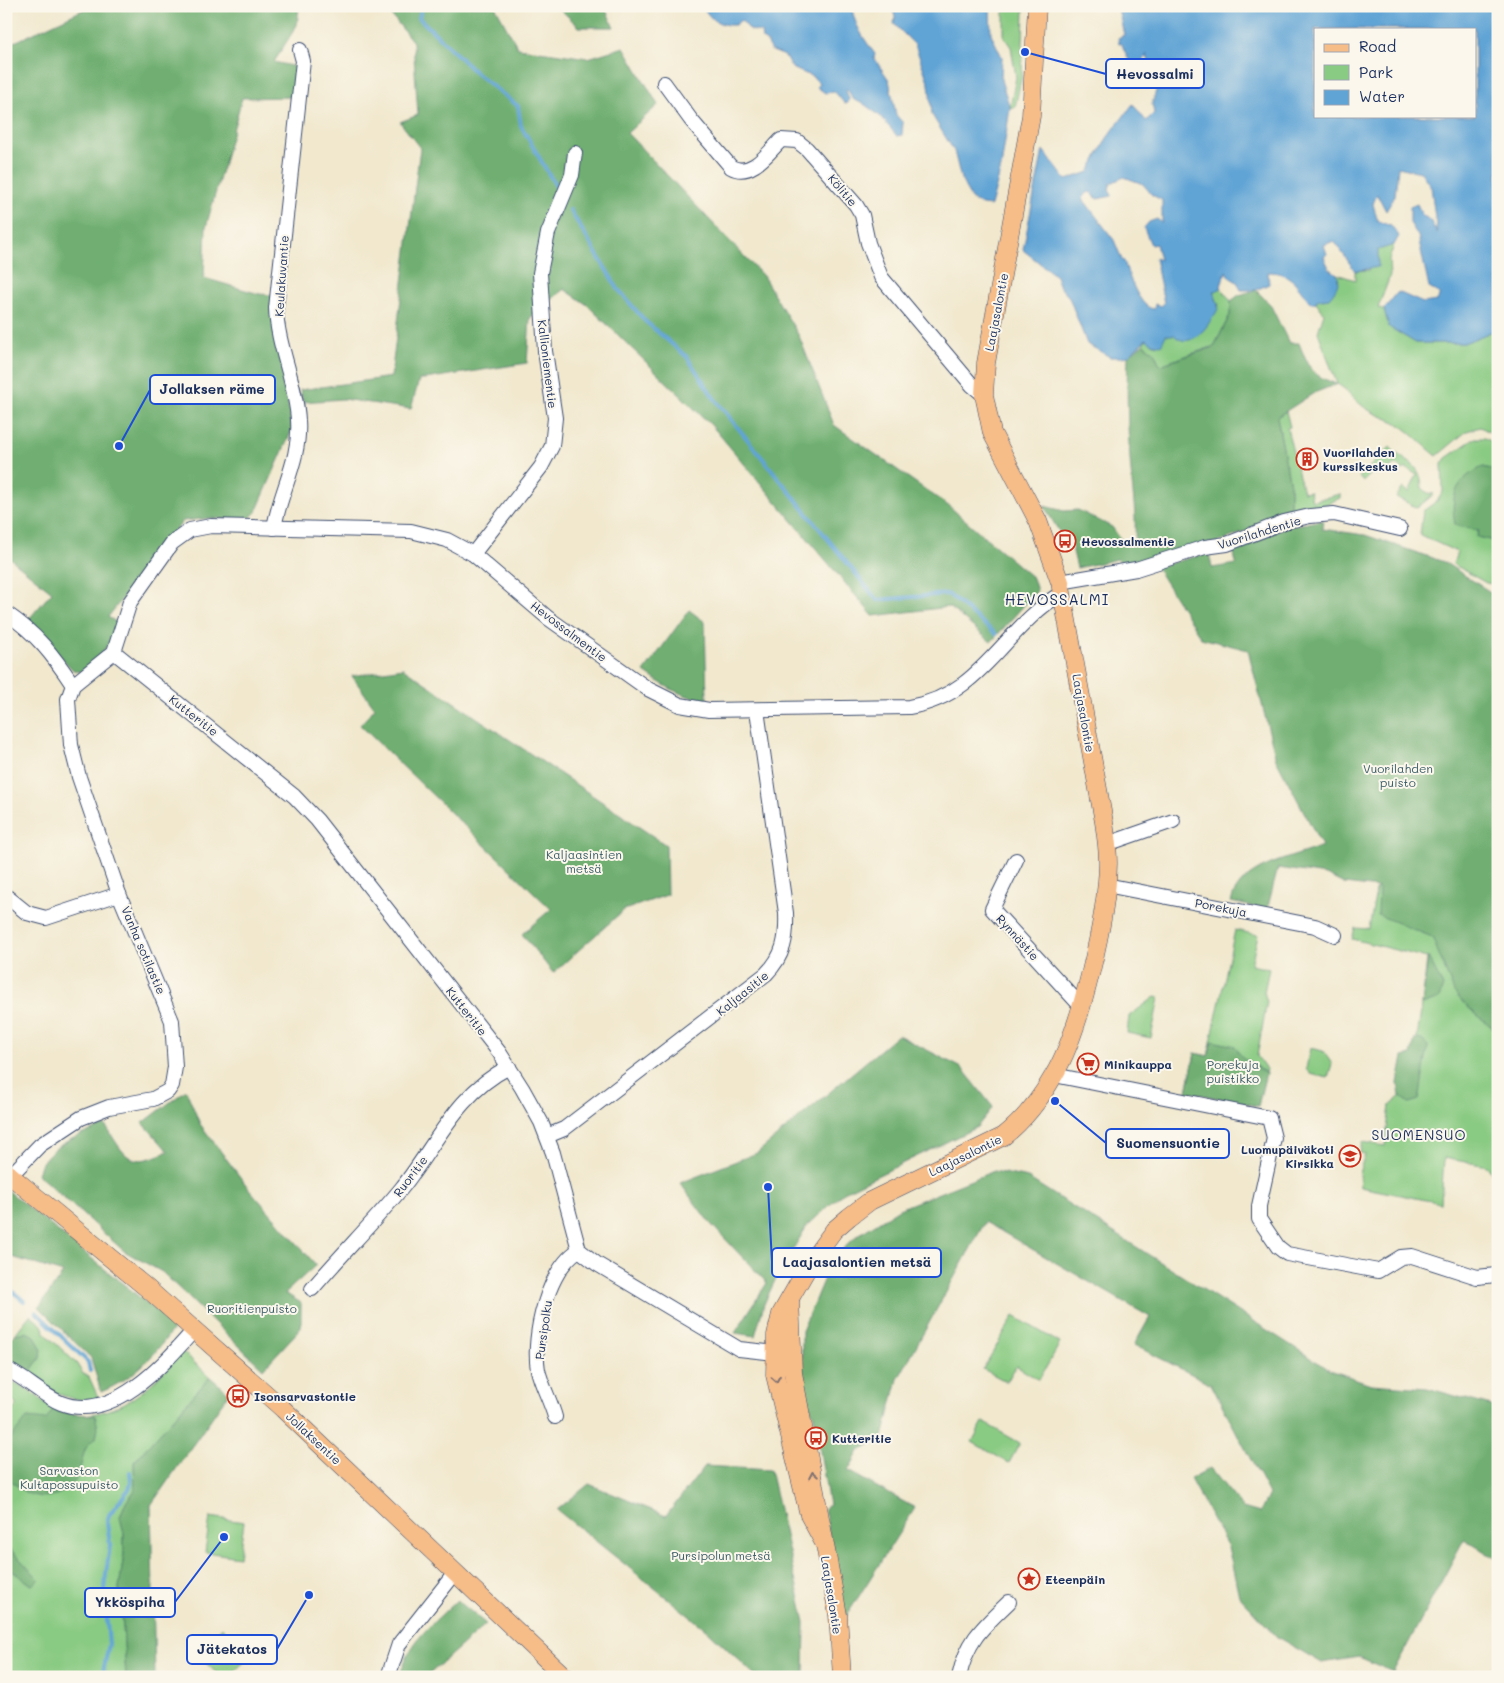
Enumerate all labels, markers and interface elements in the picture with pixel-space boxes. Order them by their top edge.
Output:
legend [1314,28,1476,118]
text: Road [1359,36,1396,56]
callout: Hevossalmi [1106,59,1204,88]
text: Park [1359,62,1393,82]
text: Hevossalmi [1116,64,1194,83]
text: Water [1359,86,1405,106]
street label: Kölitie [825,171,861,209]
street label: Keulakuvantie [270,235,292,317]
street label: Laajasalontie [981,272,1011,352]
street label: Kallioniementie [535,319,561,409]
callout: Jollaksen räme [150,375,275,404]
text: Jollaksen räme [159,379,265,398]
place label: Vuorilahden kurssikeskus [1323,444,1398,474]
building icon: Vuorilahden kurssikeskus [1295,447,1319,471]
street label: Vuorilahdentie [1215,512,1303,552]
bus stop icon: Hevossalmentie [1053,529,1077,553]
place label: Hevossalmentie [1081,533,1174,549]
district label: HEVOSSALMI [1005,589,1109,609]
street label: Hevossalmentie [528,597,610,665]
street label: Laajasalontie [1069,673,1099,753]
street label: Kutteritie [166,691,222,739]
park label: Vuorilahden puisto [1363,760,1433,790]
park label: Kaljaasintien metsä [546,846,622,876]
street label: Porekuja [1194,894,1248,920]
street label: Vanha sotilastie [118,903,170,997]
street label: Rynnästie [993,910,1043,964]
street label: Kaljaasitie [713,967,771,1019]
street label: Kutteritie [443,983,491,1039]
supermarket icon: Minikauppa [1076,1052,1100,1076]
place label: Minikauppa [1104,1056,1172,1072]
park label: Porekuja puistikko [1207,1056,1259,1086]
district label: SUOMENSUO [1371,1125,1467,1144]
callout: Suomensuontie [1106,1129,1229,1158]
street label: Laajasalontie [926,1130,1004,1180]
text: Suomensuontie [1116,1133,1220,1152]
place label: Luomupäiväkoti Kirsikka [1241,1141,1334,1171]
school or university icon: Luomupäiväkoti Kirsikka [1338,1144,1362,1168]
street label: Ruoritie [389,1152,431,1200]
callout: Laajasalontien metsä [772,1248,941,1277]
text: Laajasalontien metsä [783,1252,932,1271]
street label: Pursipolku [531,1299,555,1361]
park label: Ruoritienpuisto [207,1300,297,1316]
one-way arrow [771,1375,781,1383]
bus stop icon: Isonsarvastontie [226,1384,250,1408]
place label: Isonsarvastontie [254,1388,356,1404]
street label: Jollaksentie [283,1408,345,1468]
bus stop icon: Kutteritie [804,1426,828,1450]
place label: Kutteritie [832,1430,891,1446]
park label: Sarvaston Kultapossupuisto [20,1462,118,1492]
one-way arrow [808,1471,818,1480]
park label: Pursipolun metsä [671,1547,771,1563]
street label: Laajasalontie [818,1555,846,1635]
place icon: Eteenpäin [1017,1567,1041,1591]
place label: Eteenpäin [1045,1571,1105,1587]
callout: Ykköspiha [85,1588,175,1617]
text: Ykköspiha [95,1592,165,1611]
callout: Jätekatos [187,1635,277,1664]
text: Jätekatos [197,1639,267,1658]

